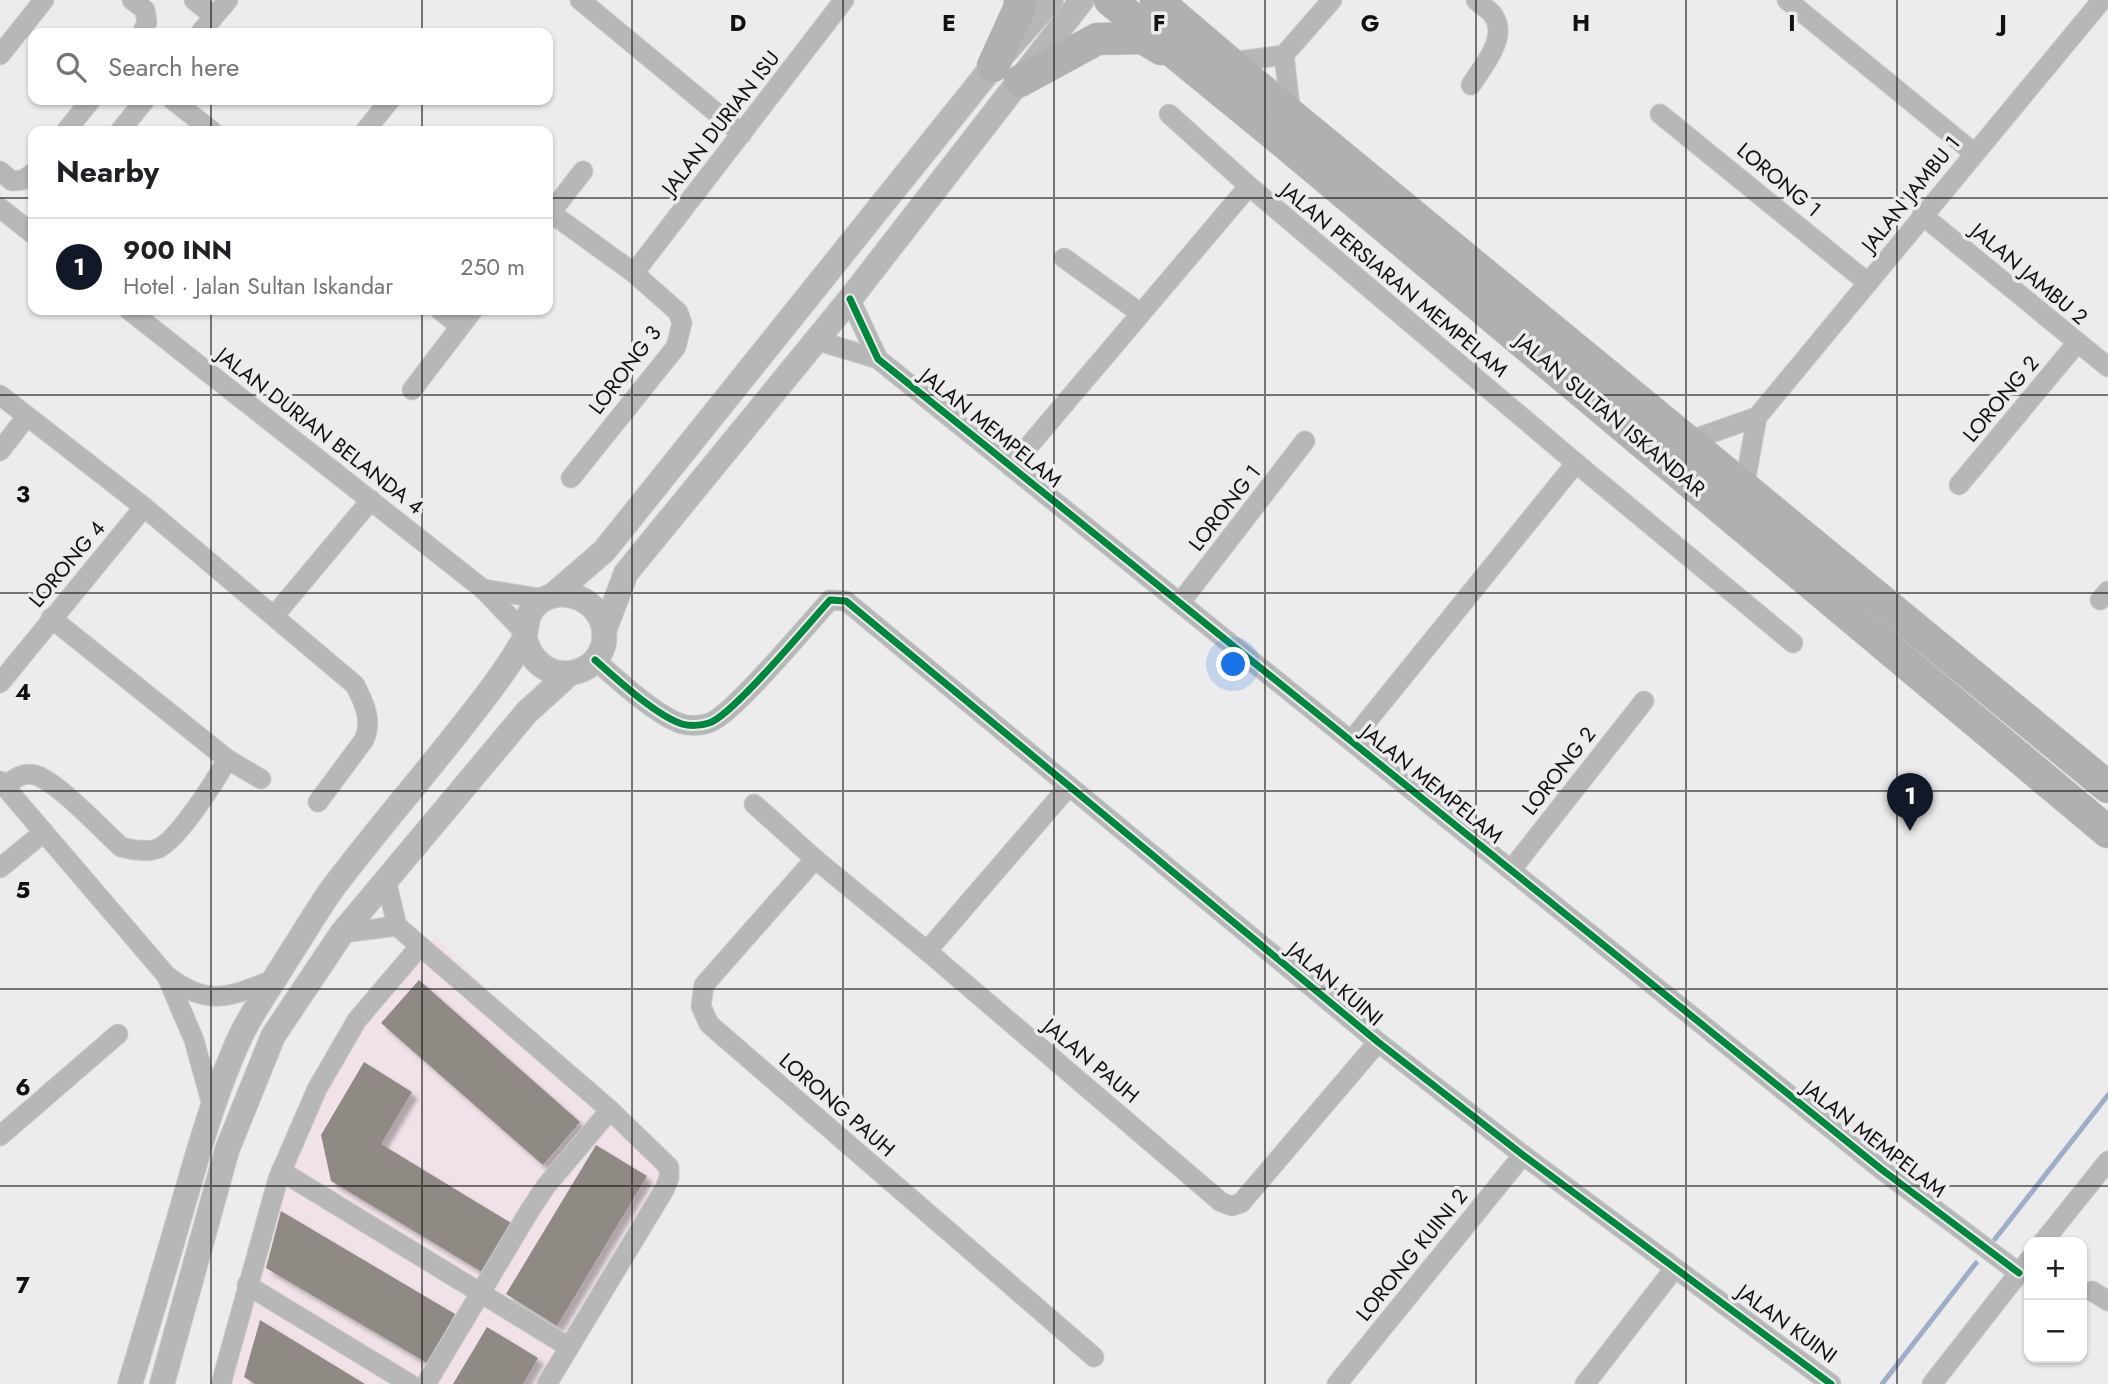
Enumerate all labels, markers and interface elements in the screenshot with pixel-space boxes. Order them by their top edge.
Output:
text: D [730,6,747,40]
text: E [942,6,956,40]
text: F [1153,6,1165,40]
text: G [1361,6,1379,40]
text: H [1572,6,1590,40]
text: I [1788,6,1796,40]
text: J [1995,6,2007,40]
search box [28,28,553,105]
street label: JALAN DURIAN ISU [653,44,787,204]
icon: search [52,48,90,86]
text: Search here [108,48,240,86]
street label: JALAN JAMBU 1 [1853,129,1967,261]
street label: LORONG 1 [1730,136,1828,224]
text: Nearby [56,150,159,193]
street label: JALAN PERSIARAN MEMPELAM [1272,174,1514,384]
street label: JALAN JAMBU 2 [1962,214,2094,332]
text: 900 INN [123,231,232,269]
text: 1 [73,250,85,284]
text: 250 m [460,250,525,284]
text: Hotel · Jalan Sultan Iskandar [123,269,393,303]
street label: LORONG 3 [582,319,668,421]
street label: JALAN SULTAN ISKANDAR [1506,324,1712,504]
street label: JALAN DURIAN BELANDA 4 [208,339,430,522]
street label: LORONG 2 [1956,349,2046,449]
street label: JALAN MEMPELAM [911,359,1068,495]
street label: LORONG 1 [1182,459,1268,557]
text: 3 [16,477,30,511]
street label: LORONG 4 [22,514,112,614]
your location [1216,647,1250,681]
text: 4 [15,675,31,709]
street label: JALAN MEMPELAM [1352,715,1509,851]
street label: LORONG 2 [1515,721,1603,821]
pin: 1 [1887,773,1933,831]
text: 5 [16,873,30,907]
street label: JALAN KUINI [1278,933,1389,1033]
street label: JALAN PAUH [1034,1010,1146,1110]
street label: LORONG PAUH [773,1046,901,1164]
text: 6 [15,1070,31,1104]
street label: JALAN MEMPELAM [1793,1071,1952,1205]
street label: LORONG KUINI 2 [1349,1182,1475,1328]
map controls [2024,1237,2087,1363]
button: + [2024,1237,2087,1300]
text: 7 [16,1268,30,1302]
street label: JALAN KUINI [1728,1276,1843,1371]
button: − [2024,1300,2087,1363]

